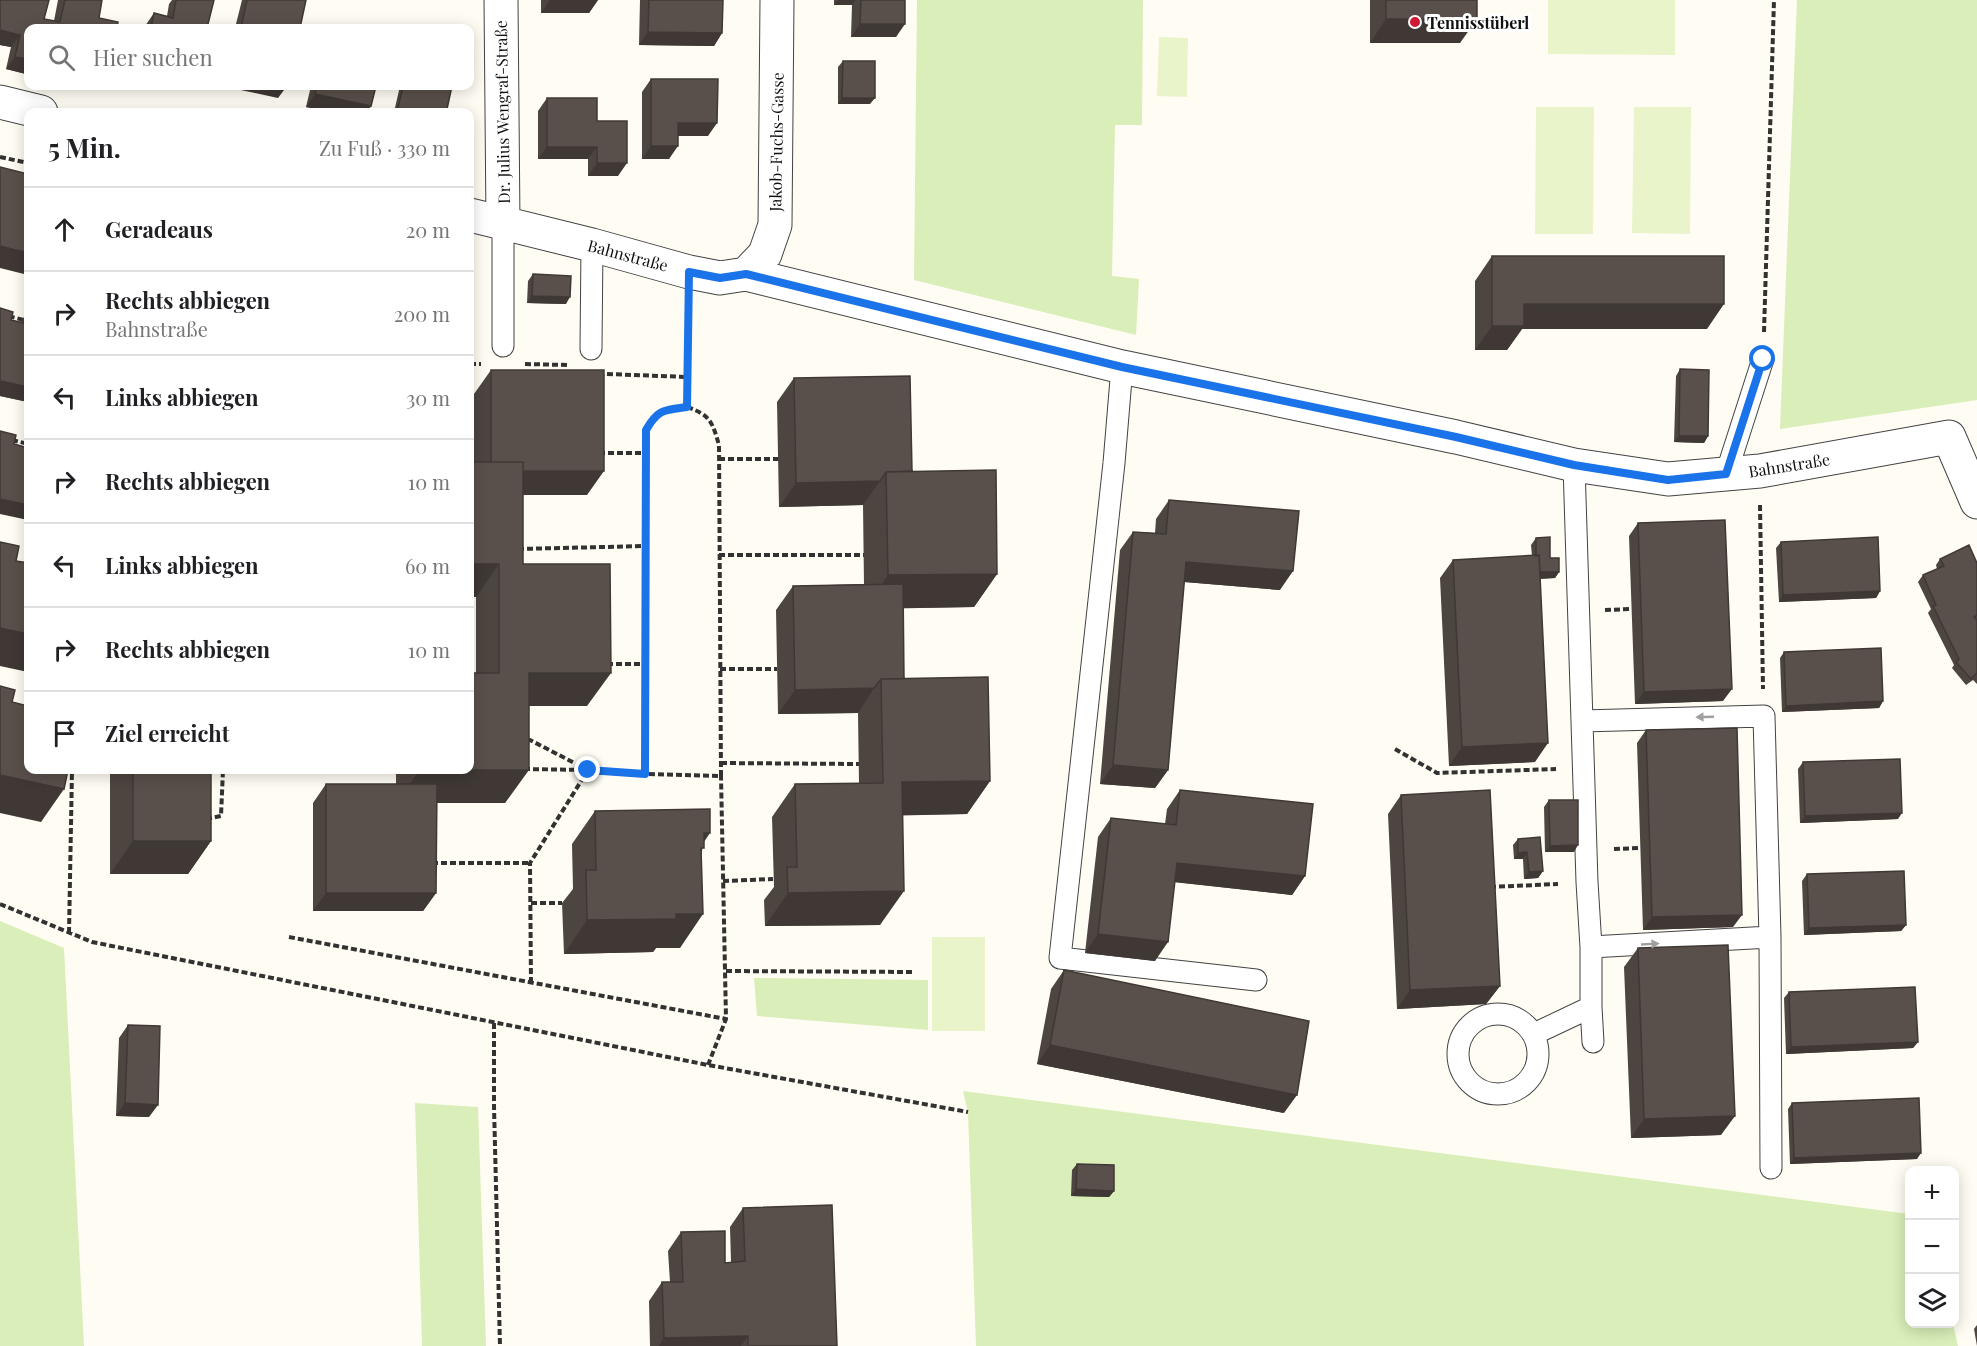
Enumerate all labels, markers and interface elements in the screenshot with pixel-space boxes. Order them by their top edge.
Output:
place label: Tennisstüberl [1427,12,1529,33]
marker: Tennisstüberl [1408,15,1422,29]
street label: Dr. Julius Wengraf-Straße [490,20,514,204]
search box [24,24,474,90]
icon: search [45,41,78,74]
text: Hier suchen [93,42,213,72]
street label: Jakob-Fuchs-Gasse [764,72,788,213]
text: 5 Min. [48,130,121,165]
text: Zu Fuß · 330 m [319,134,450,161]
icon: ahead [48,213,81,246]
text: Geradeaus [105,214,213,244]
text: 20 m [406,216,450,243]
street label: Bahnstraße [586,234,670,276]
text: Rechts abbiegen [105,285,270,315]
icon: right [48,297,81,330]
text: 200 m [394,300,450,327]
text: Bahnstraße [105,315,208,342]
route start [1749,345,1775,371]
icon: left [48,381,81,414]
text: Links abbiegen [105,382,259,412]
text: 30 m [406,384,450,411]
street label: Bahnstraße [1747,448,1831,482]
icon: right [48,465,81,498]
text: Rechts abbiegen [105,466,270,496]
text: 10 m [408,468,450,495]
icon: left [48,549,81,582]
text: Links abbiegen [105,550,259,580]
text: 60 m [405,552,450,579]
icon: right [48,633,81,666]
text: Rechts abbiegen [105,634,270,664]
text: 10 m [408,636,450,663]
one-way arrow [1696,713,1715,722]
icon: arrive [48,717,81,750]
text: Ziel erreicht [105,718,229,748]
route end [574,756,600,782]
one-way arrow [1640,939,1659,948]
map controls [1905,1166,1959,1328]
button: + [1905,1166,1959,1220]
button: − [1905,1220,1959,1274]
button: layers [1905,1274,1959,1328]

